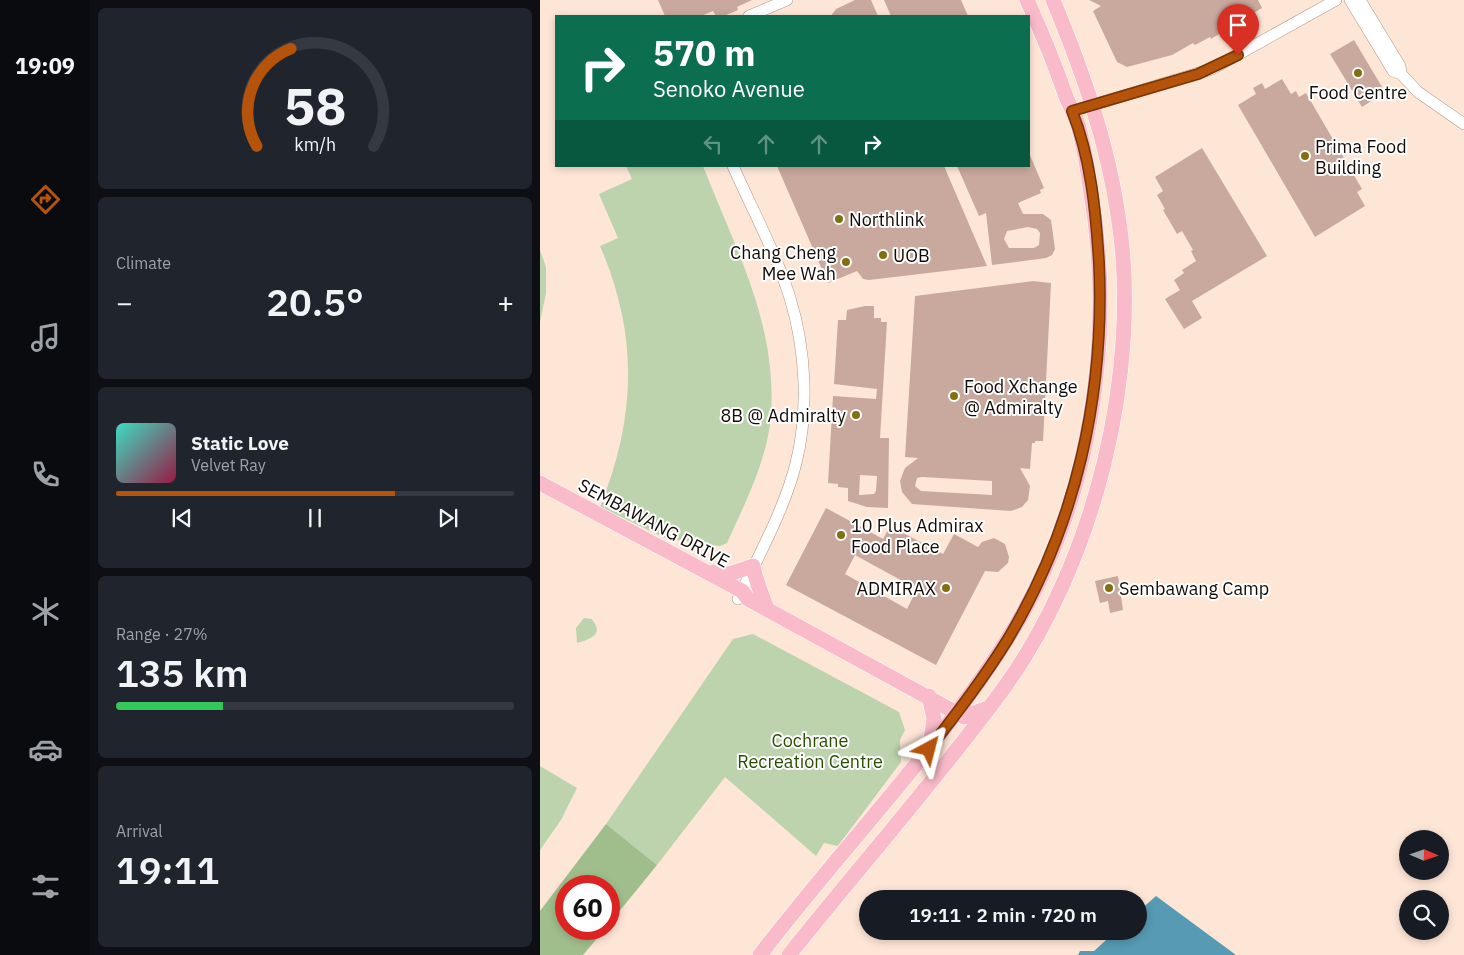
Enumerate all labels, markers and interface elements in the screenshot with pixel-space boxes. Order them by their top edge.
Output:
pin [1217,4,1259,55]
icon: arrive [1224,11,1252,39]
text: 570 m [653,30,756,76]
icon: right [570,35,635,100]
text: 19:09 [15,51,75,80]
marker: Food Centre [1352,67,1364,79]
text: 58 [284,72,346,139]
text: Senoko Avenue [653,74,805,103]
place label: Food Centre [1309,81,1407,104]
icon: left [699,130,727,158]
icon: ahead [752,130,780,158]
icon: ahead [805,130,833,158]
icon: right [858,130,886,158]
text: km/h [294,133,336,156]
place label: Prima Food Building [1315,135,1407,179]
marker: Prima Food Building [1299,150,1311,162]
icon: directions [28,182,63,217]
place label: Northlink [849,208,925,231]
marker: Northlink [833,213,845,225]
place label: Chang Cheng Mee Wah [730,241,836,285]
place label: UOB [893,244,930,267]
marker: UOB [877,249,889,261]
text: Climate [116,253,171,273]
marker: Chang Cheng Mee Wah [840,256,852,268]
text: 20.5° [266,277,364,326]
text: − [116,284,133,321]
text: + [497,284,514,321]
icon: music [28,320,63,355]
place label: Food Xchange @ Admiralty [964,375,1078,419]
marker: Food Xchange @ Admiralty [948,390,960,402]
place label: 8B @ Admiralty [720,404,846,427]
marker: 8B @ Admiralty [850,409,862,421]
text: Static Love [191,431,289,455]
text: Velvet Ray [191,455,266,475]
icon: phone [28,457,63,492]
street label: SEMBAWANG DRIVE [574,473,734,573]
icon: previous [168,504,196,532]
icon: pause [301,504,329,532]
icon: next [434,504,462,532]
place label: 10 Plus Admirax Food Place [851,514,983,558]
marker: 10 Plus Admirax Food Place [835,529,847,541]
place label: ADMIRAX [856,577,936,600]
place label: Sembawang Camp [1119,577,1269,600]
marker: ADMIRAX [940,582,952,594]
marker: Sembawang Camp [1103,582,1115,594]
icon: climate [28,594,63,629]
text: Range · 27% [116,624,208,644]
text: 135 km [116,648,248,697]
position arrow [902,722,954,774]
park label: Cochrane Recreation Centre [737,729,883,773]
icon: car [28,732,63,767]
text: Arrival [116,821,163,841]
north arrow [1399,830,1449,880]
map controls [1399,830,1449,940]
text: 19:11 [116,845,219,894]
icon: filters [28,869,63,904]
speed limit sign: 60 [555,875,620,940]
button: search [1399,890,1449,940]
text: 19:11 · 2 min · 720 m [909,903,1097,927]

